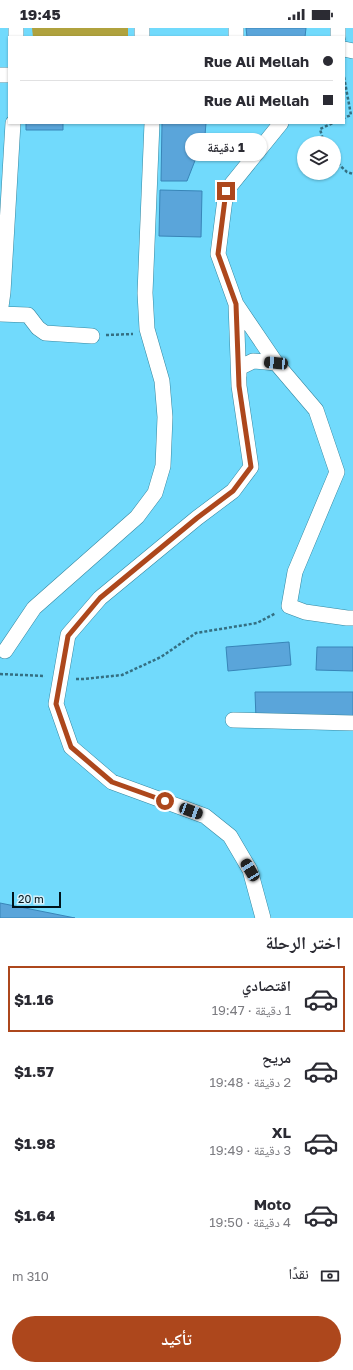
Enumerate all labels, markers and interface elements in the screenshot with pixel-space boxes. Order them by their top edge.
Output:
text: 19:45 [20,5,61,23]
text: Rue Ali Mellah [204,52,309,70]
text: Rue Ali Mellah [204,91,309,109]
callout: 1 دقيقة [185,133,267,161]
map controls [297,136,341,180]
button: layers [297,136,341,180]
text: 1 دقيقة [207,139,245,155]
route end [217,182,235,200]
car [264,356,288,370]
route start [156,792,174,810]
car [178,801,204,821]
car [239,857,261,883]
scale bar [12,890,61,909]
text: 20 m [18,892,44,905]
text: اختر الرحلة [266,931,341,953]
text: اقتصادي [242,976,291,994]
icon: car [303,981,339,1017]
text: $1.16 [14,990,54,1008]
text: 1 دقيقة · 19:47 [212,1002,291,1018]
text: مريح [262,1048,291,1066]
icon: car [303,1053,339,1089]
text: $1.57 [14,1062,54,1080]
text: 2 دقيقة · 19:48 [209,1074,291,1090]
text: XL [272,1123,291,1141]
icon: car [303,1125,339,1161]
text: $1.98 [14,1134,56,1152]
text: 3 دقيقة · 19:49 [209,1142,291,1158]
text: Moto [254,1195,291,1213]
icon: car [303,1197,339,1233]
text: $1.64 [14,1206,55,1224]
text: 4 دقيقة · 19:50 [209,1214,291,1230]
text: نقدًا [288,1264,309,1282]
icon: cash [319,1265,341,1287]
text: 310 m [12,1268,49,1284]
button: تأكيد [12,1316,341,1362]

